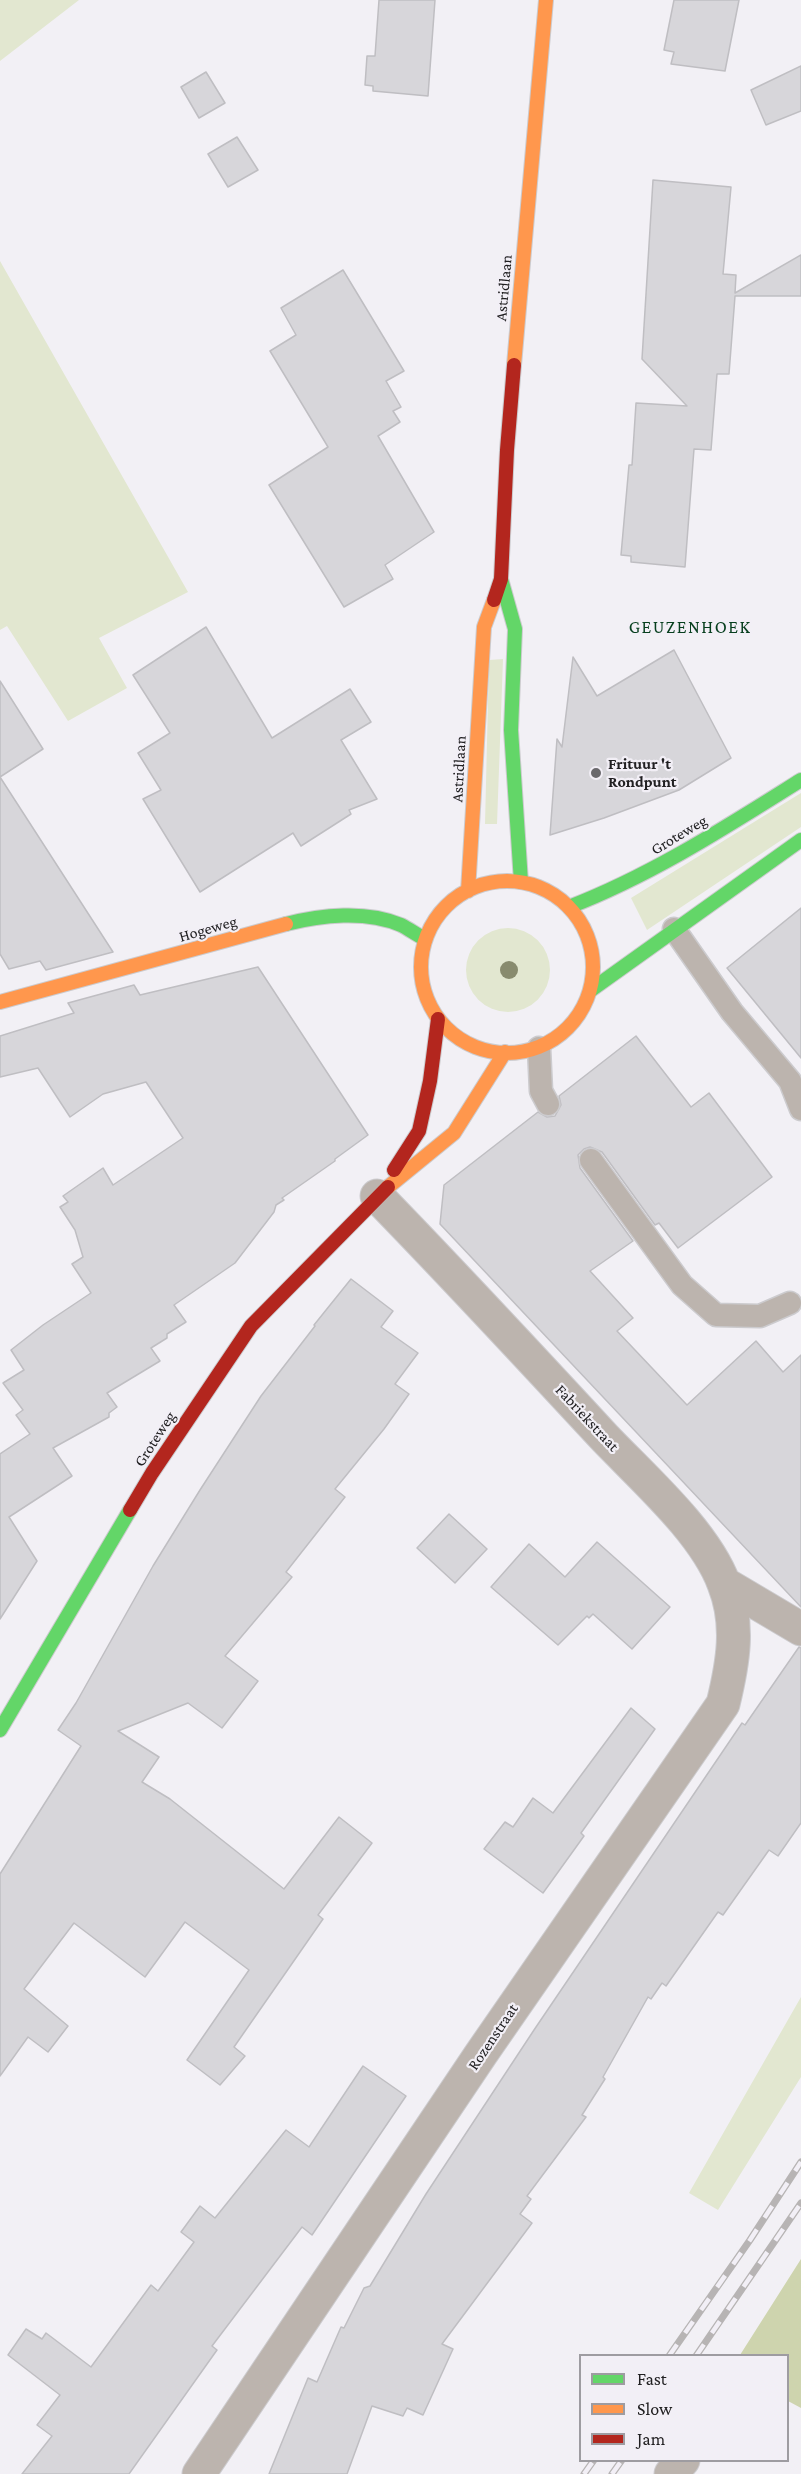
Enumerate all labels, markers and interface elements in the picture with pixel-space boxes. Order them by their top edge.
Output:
street label: Astridlaan [492,254,516,322]
district label: GEUZENHOEK [629,616,751,638]
street label: Astridlaan [448,735,470,803]
place label: Frituur 't Rondpunt [608,754,677,792]
marker: Frituur 't Rondpunt [589,766,603,780]
street label: Groteweg [647,811,711,859]
street label: Hogeweg [177,912,239,946]
street label: Fabriekstraat [551,1380,623,1456]
street label: Groteweg [130,1408,180,1470]
street label: Rozenstraat [464,2000,522,2074]
legend [579,2354,789,2462]
text: Fast [637,2369,667,2389]
text: Slow [637,2399,672,2419]
text: Jam [637,2429,665,2449]

